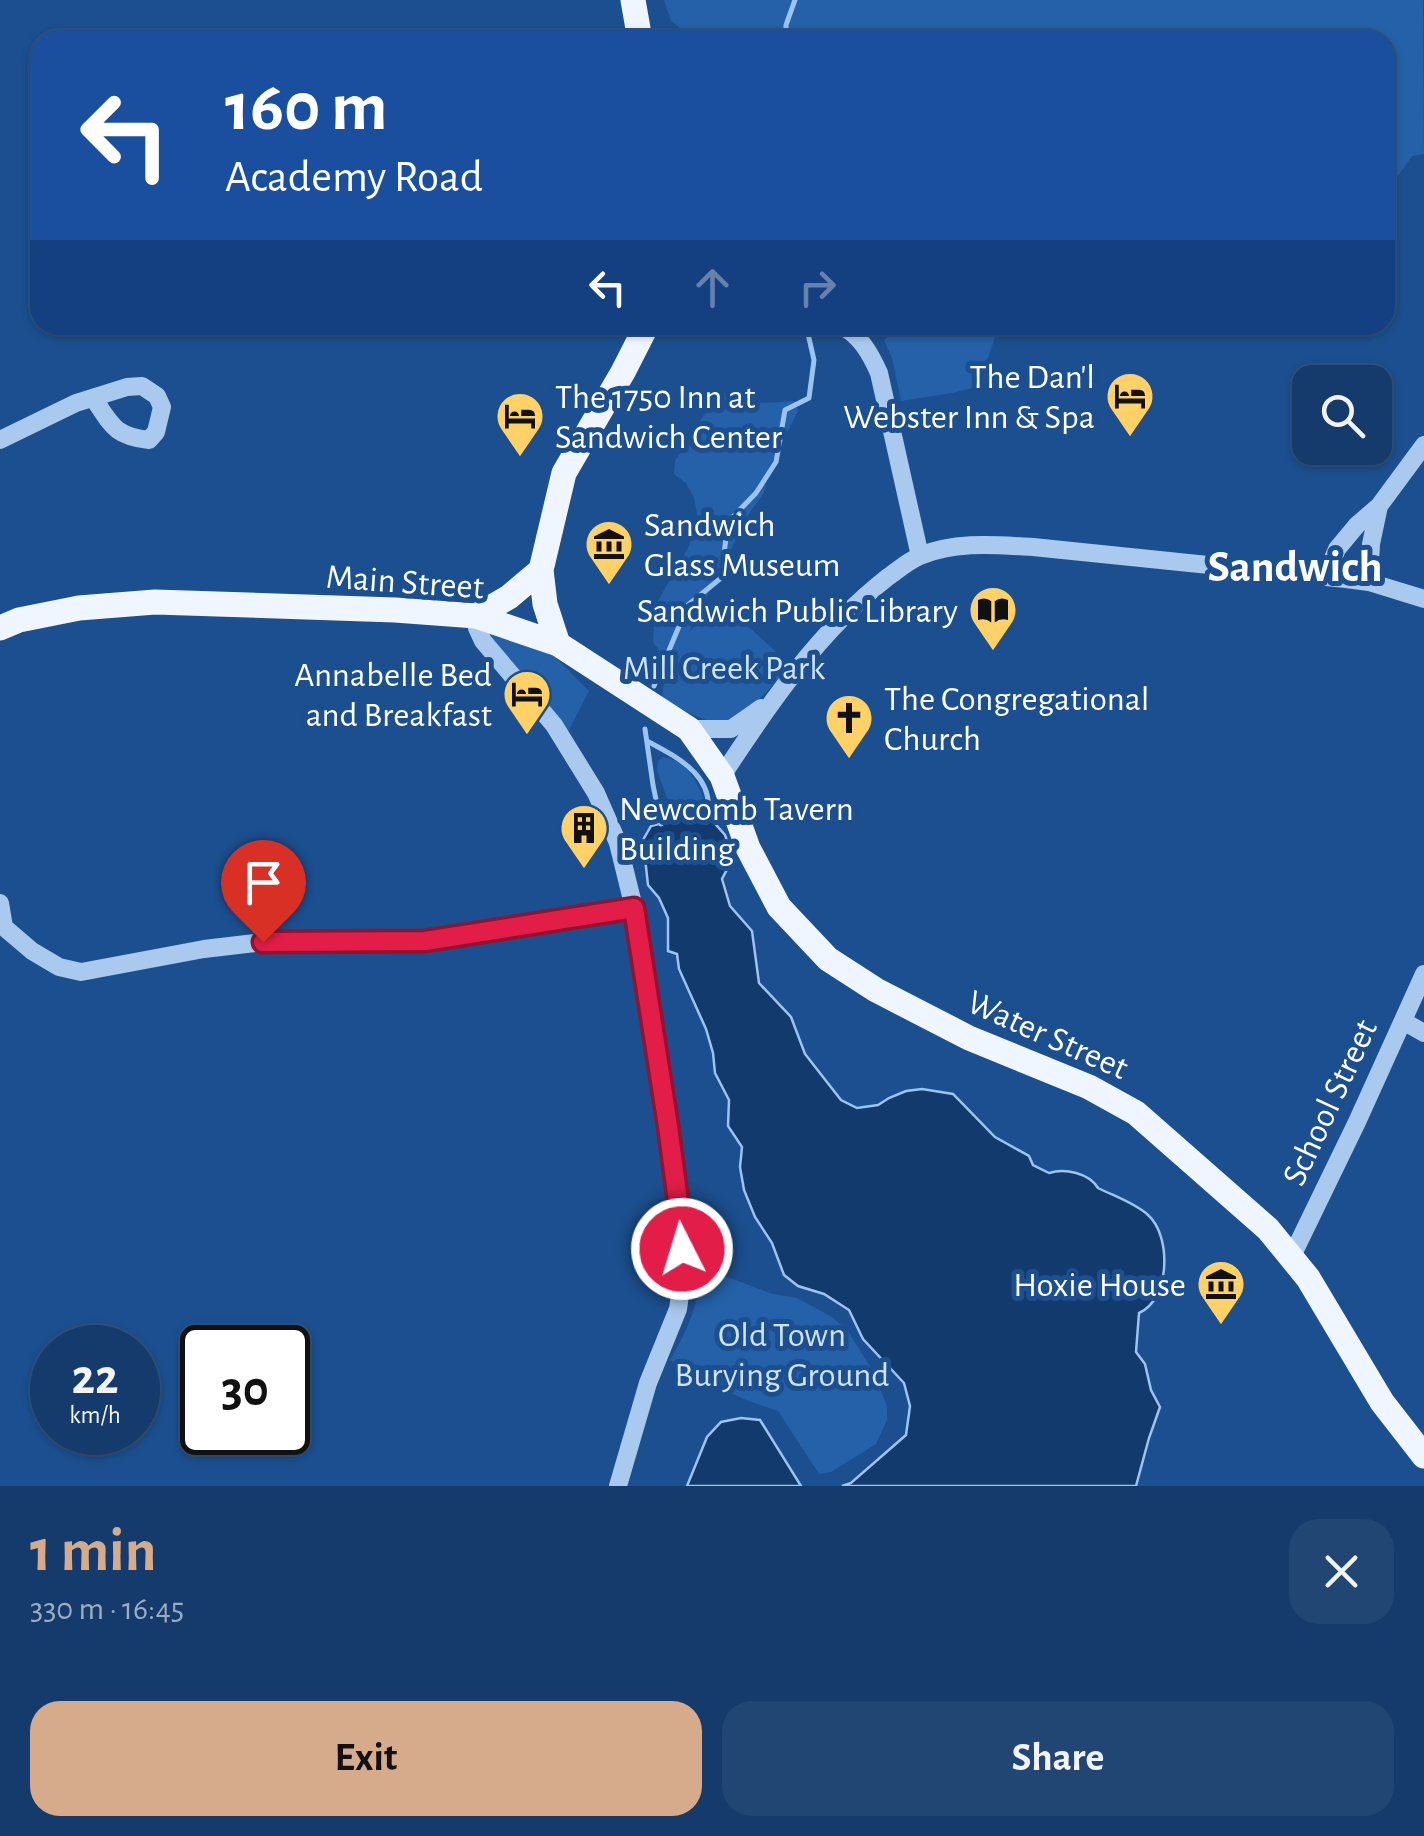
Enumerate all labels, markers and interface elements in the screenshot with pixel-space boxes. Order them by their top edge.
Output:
icon: left [60,70,190,200]
text: 160 m [225,73,388,143]
text: Academy Road [225,155,483,200]
icon: left [580,260,635,315]
icon: ahead [685,260,740,315]
icon: right [790,260,845,315]
place label: The Dan'l Webster Inn & Spa [843,360,1095,435]
map controls [1292,365,1392,465]
button: search [1292,365,1392,465]
hotel icon: The Dan'l Webster Inn & Spa [1104,370,1156,438]
place label: The 1750 Inn at Sandwich Center [555,380,783,455]
hotel icon: The 1750 Inn at Sandwich Center [494,390,546,458]
place label: Sandwich Glass Museum [644,508,841,583]
museum icon: Sandwich Glass Museum [583,518,635,586]
district label: Sandwich [1208,545,1382,590]
street label: Main Street [325,560,485,605]
library icon: Sandwich Public Library [967,584,1019,652]
place label: Sandwich Public Library [637,594,958,629]
park label: Mill Creek Park [623,651,825,686]
place label: Annabelle Bed and Breakfast [294,658,492,733]
hotel icon: Annabelle Bed and Breakfast [501,668,553,736]
place label: The Congregational Church [884,682,1150,757]
church icon: The Congregational Church [823,692,875,760]
place label: Newcomb Tavern Building [619,792,854,867]
building icon: Newcomb Tavern Building [558,802,610,870]
pin [221,840,306,943]
icon: arrive [236,855,291,910]
street label: Water Street [962,984,1133,1086]
street label: School Street [1277,1014,1384,1191]
position arrow [630,1197,734,1301]
museum icon: Hoxie House [1195,1258,1247,1326]
place label: Hoxie House [1013,1268,1186,1303]
park label: Old Town Burying Ground [675,1318,889,1393]
speed limit sign: 30 [180,1325,310,1455]
text: 22 [71,1353,119,1403]
text: km/h [69,1403,121,1428]
button: close [1289,1519,1394,1624]
text: 1 min [30,1522,156,1582]
text: 330 m · 16:45 [30,1593,184,1625]
button: Exit [30,1701,702,1816]
button: Share [722,1701,1394,1816]

